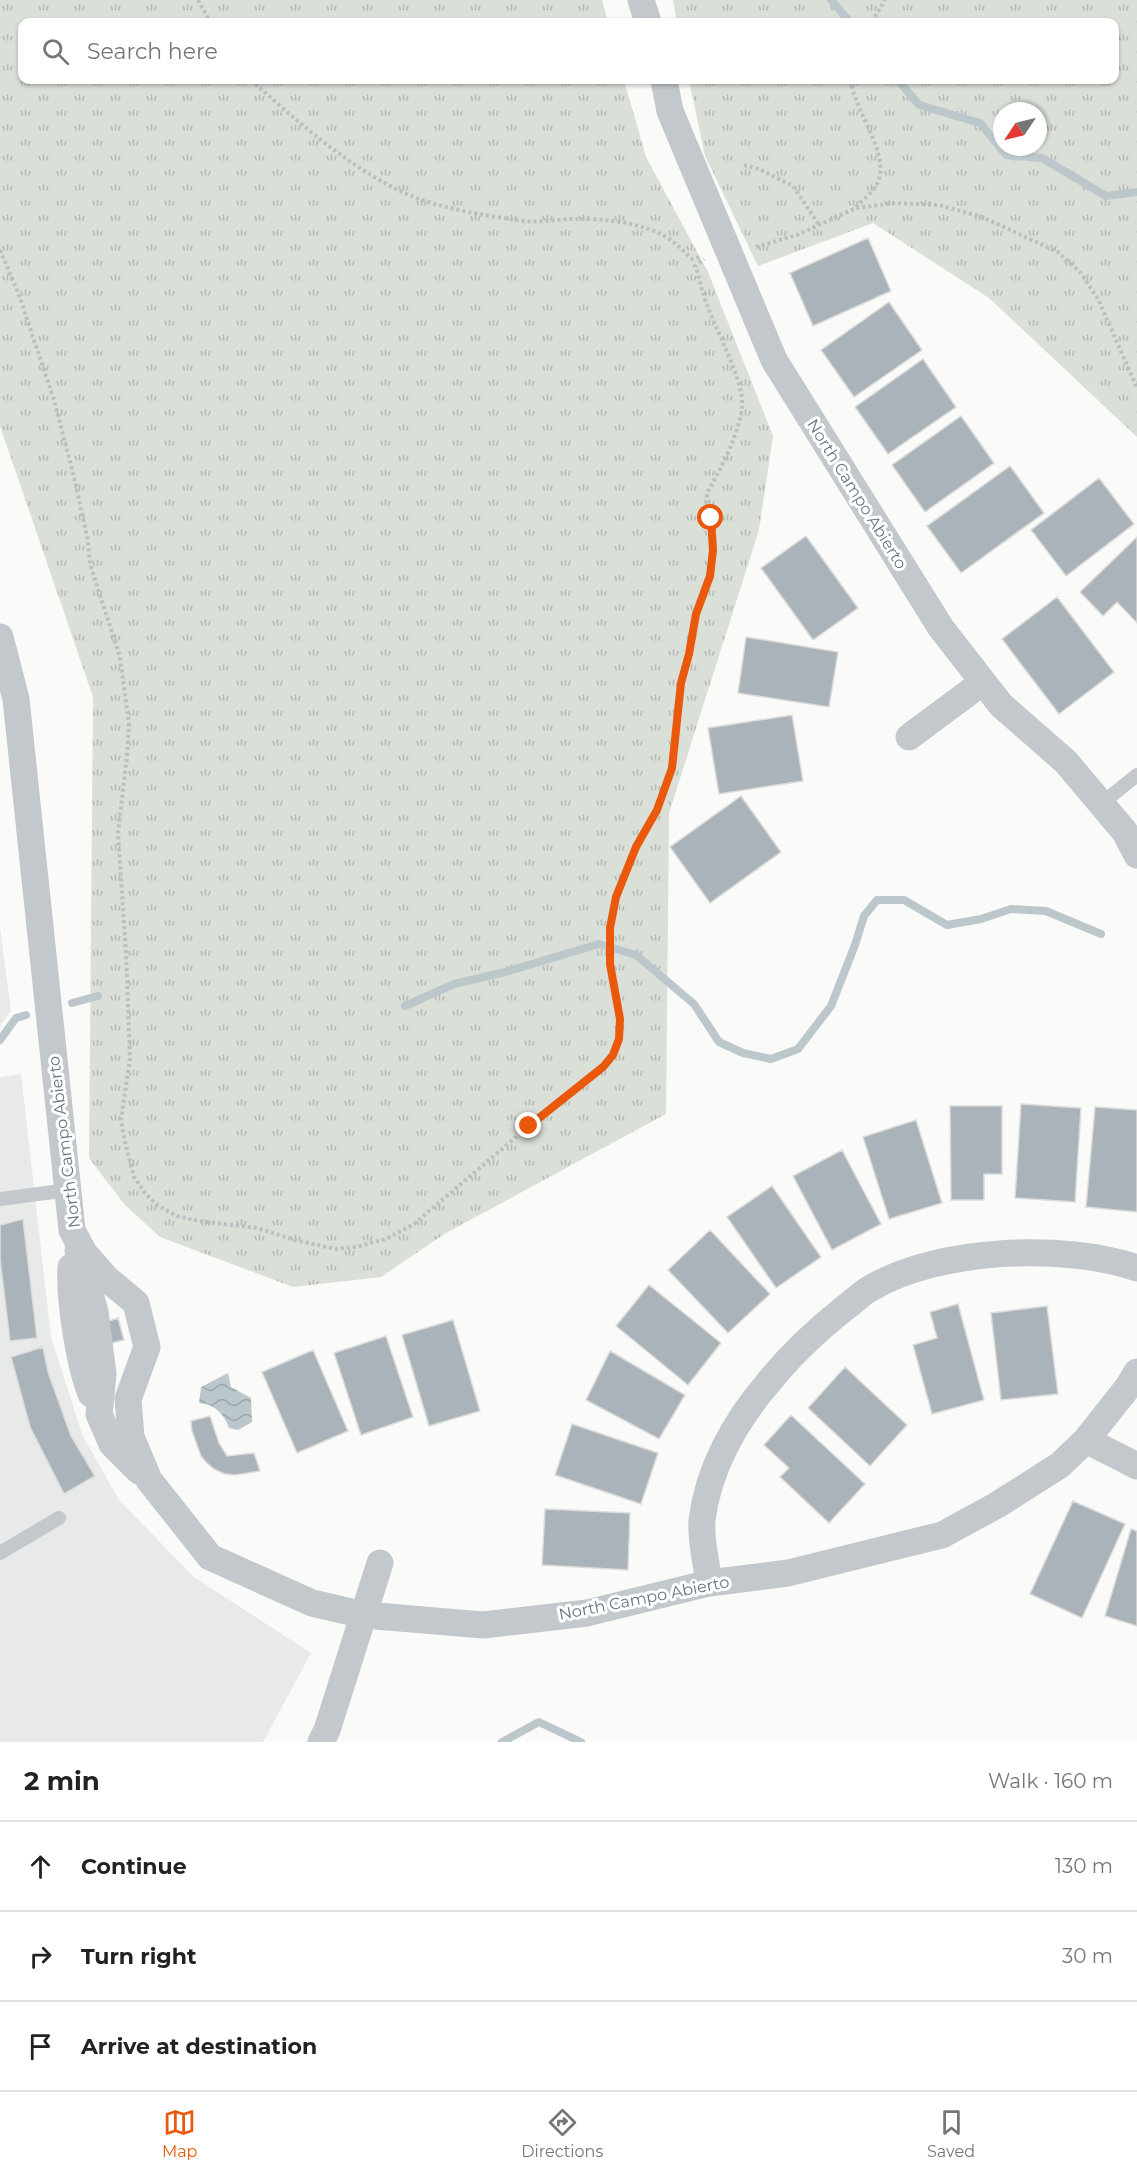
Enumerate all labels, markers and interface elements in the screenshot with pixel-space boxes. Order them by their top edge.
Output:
search box [18,18,1119,84]
icon: search [39,35,72,68]
text: Search here [87,38,218,65]
north arrow [993,102,1047,156]
street label: North Campo Abierto [803,416,911,572]
route start [697,504,723,530]
street label: North Campo Abierto [44,1055,84,1229]
route end [515,1112,541,1138]
street label: North Campo Abierto [557,1572,731,1624]
text: 2 min [24,1765,100,1797]
text: Walk · 160 m [988,1769,1113,1793]
icon: ahead [24,1850,57,1883]
text: Continue [81,1853,187,1880]
text: 130 m [1055,1854,1113,1878]
icon: right [24,1940,57,1973]
text: Turn right [81,1943,196,1970]
text: 30 m [1062,1944,1113,1968]
icon: arrive [24,2030,57,2063]
text: Arrive at destination [81,2033,317,2060]
tab: Map [162,2106,197,2161]
tab: Directions [521,2106,603,2161]
tab: Saved [927,2106,975,2161]

